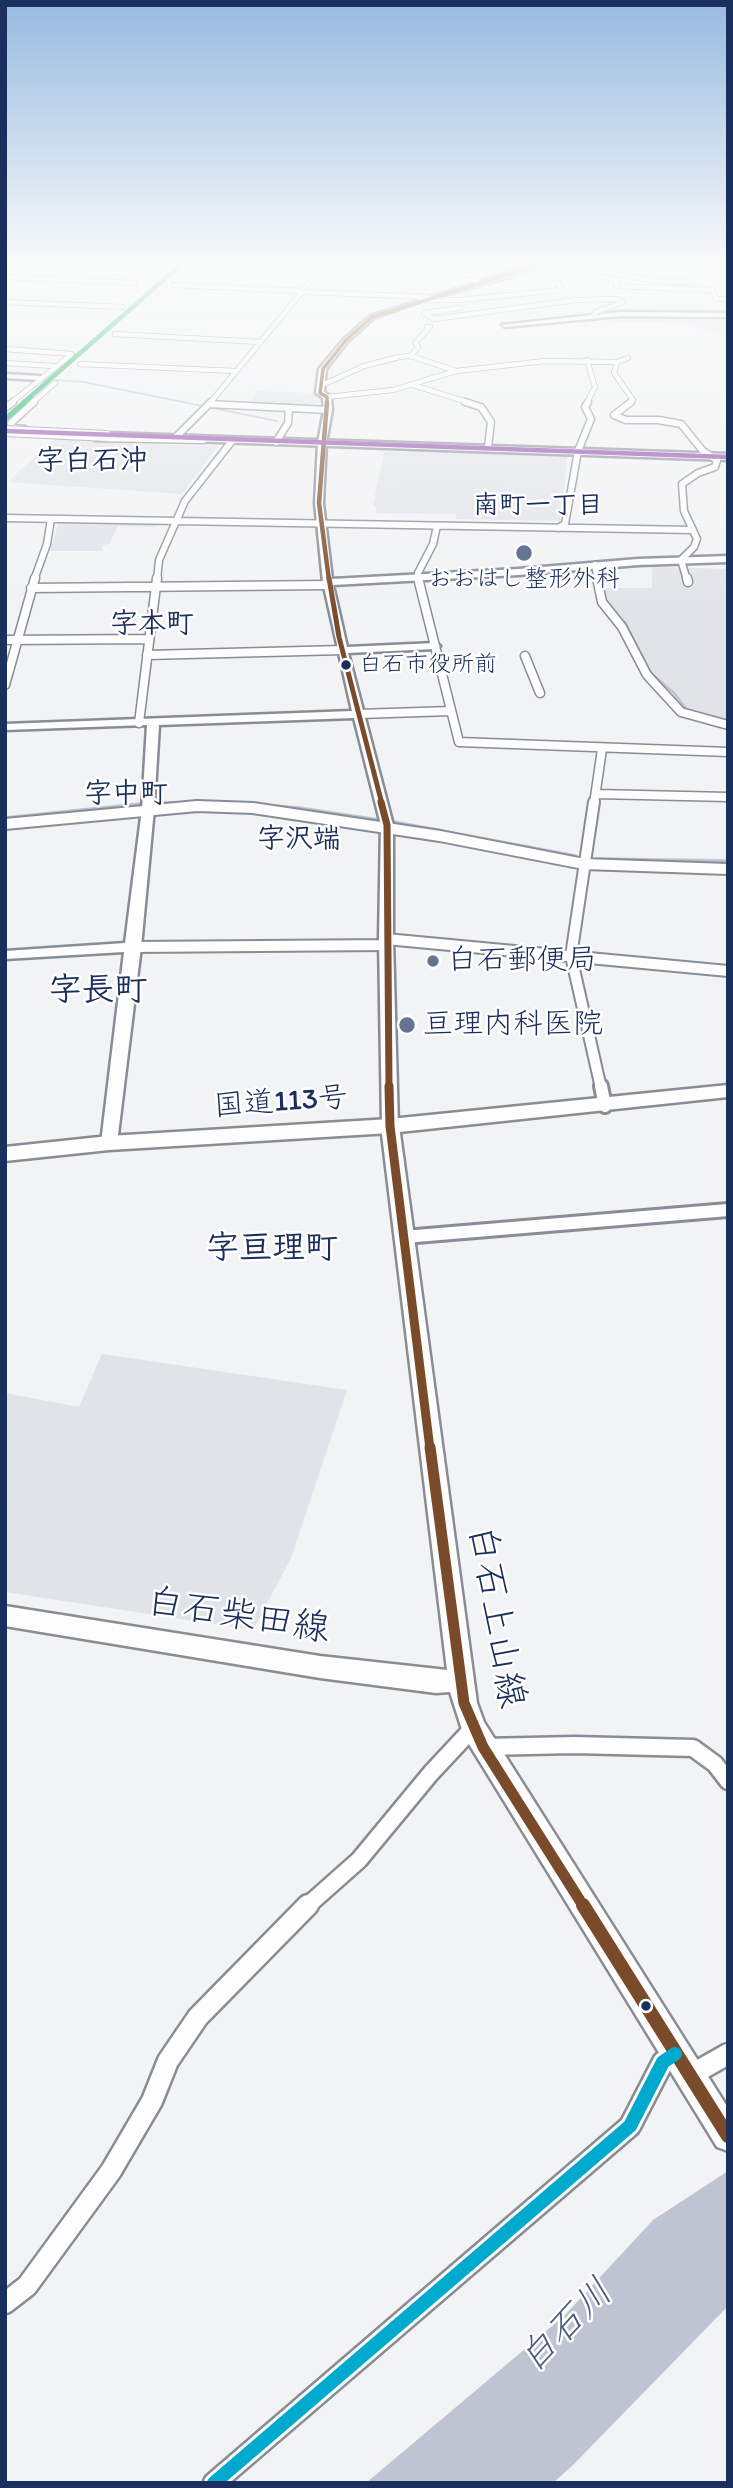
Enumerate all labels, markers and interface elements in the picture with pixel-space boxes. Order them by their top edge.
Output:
district label: 字白石沖 [36,445,148,479]
district label: 南町一丁目 [473,490,603,522]
marker: おおはし整形外科 [514,543,534,563]
place label: おおはし整形外科 [428,566,620,594]
district label: 字本町 [110,608,194,642]
place label: 白石市役所前 [359,651,497,679]
marker: 白石市役所前 [339,658,353,672]
district label: 字中町 [84,778,168,812]
district label: 字沢端 [257,823,341,857]
place label: 白石郵便局 [447,943,597,979]
marker: 白石郵便局 [425,953,441,969]
district label: 字長町 [49,972,147,1012]
place label: 亘理内科医院 [423,1007,603,1043]
marker: 亘理内科医院 [397,1015,417,1035]
street label: 国道113号 [213,1080,349,1126]
district label: 字亘理町 [206,1230,338,1270]
street label: 白石上山線 [457,1522,533,1712]
street label: 白石柴田線 [143,1581,333,1653]
unlabelled marker [639,1999,653,2013]
water label: 白石川 [511,2271,623,2383]

